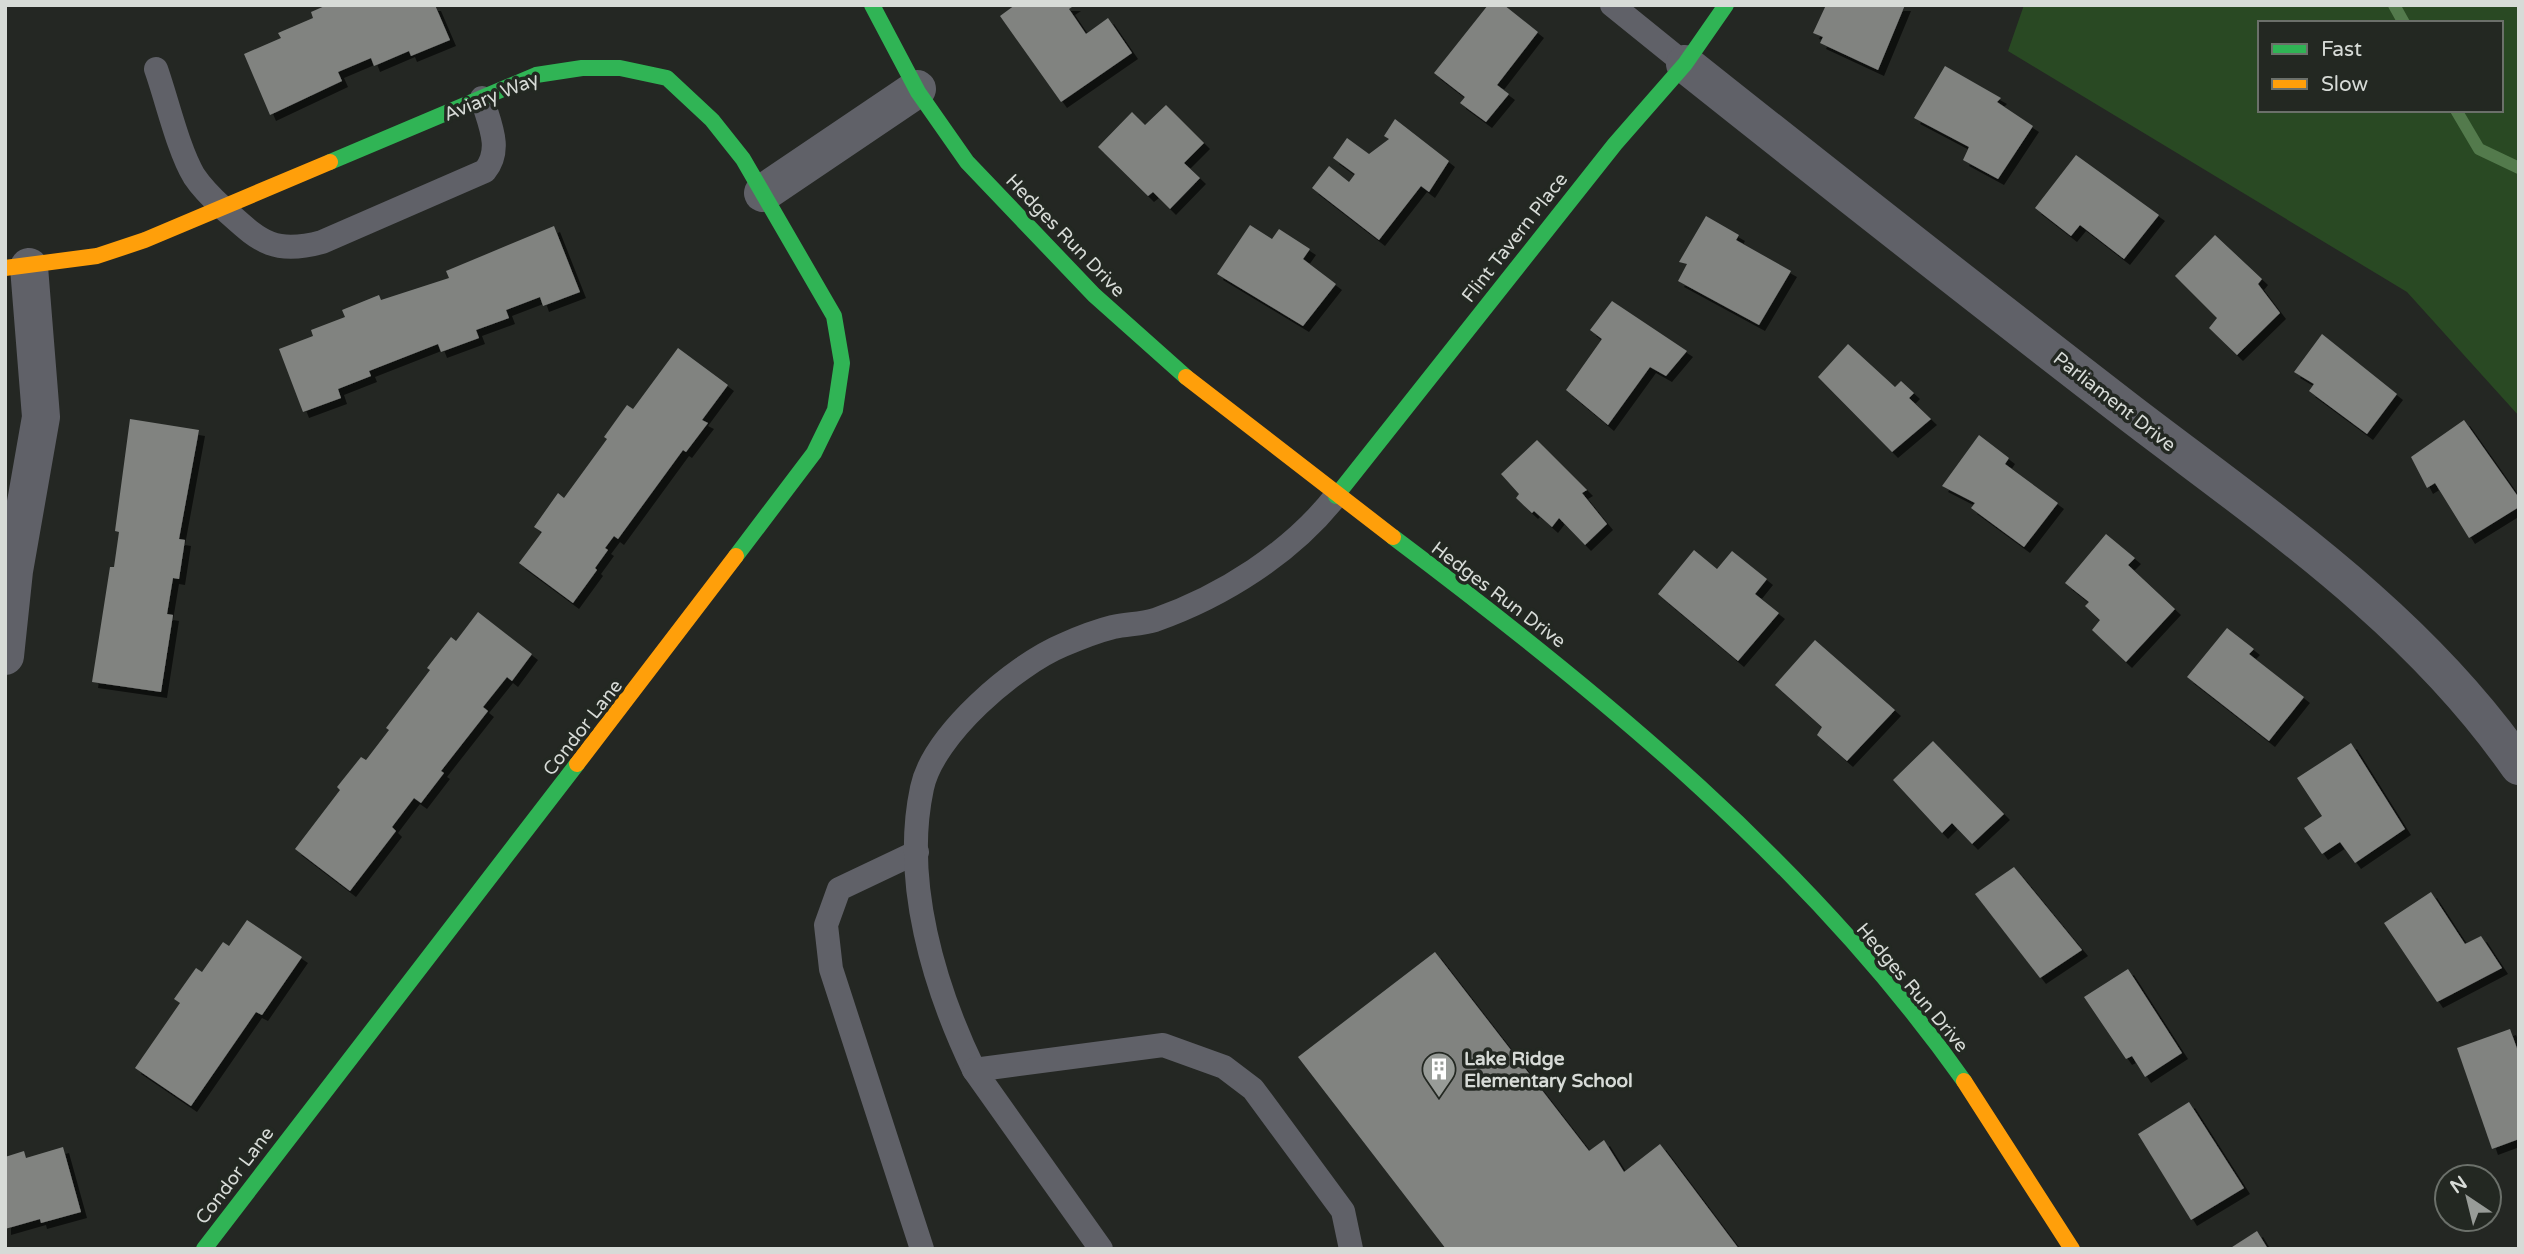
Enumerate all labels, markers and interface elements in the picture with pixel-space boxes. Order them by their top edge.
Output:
legend [2258,21,2503,112]
text: Fast [2321,37,2362,62]
street label: Aviary Way [441,68,542,126]
text: Slow [2321,72,2369,97]
street label: Flint Tavern Place [1457,168,1572,307]
street label: Hedges Run Drive [1001,170,1129,302]
street label: Parliament Drive [2049,347,2180,456]
street label: Hedges Run Drive [1427,537,1570,652]
street label: Condor Lane [538,675,627,780]
street label: Hedges Run Drive [1852,919,1973,1057]
place label: Lake Ridge Elementary School [1464,1048,1633,1093]
building icon: Lake Ridge Elementary School [1420,1050,1458,1099]
street label: Condor Lane [191,1123,278,1228]
north arrow [2433,1163,2503,1233]
text: N [2446,1172,2471,1198]

